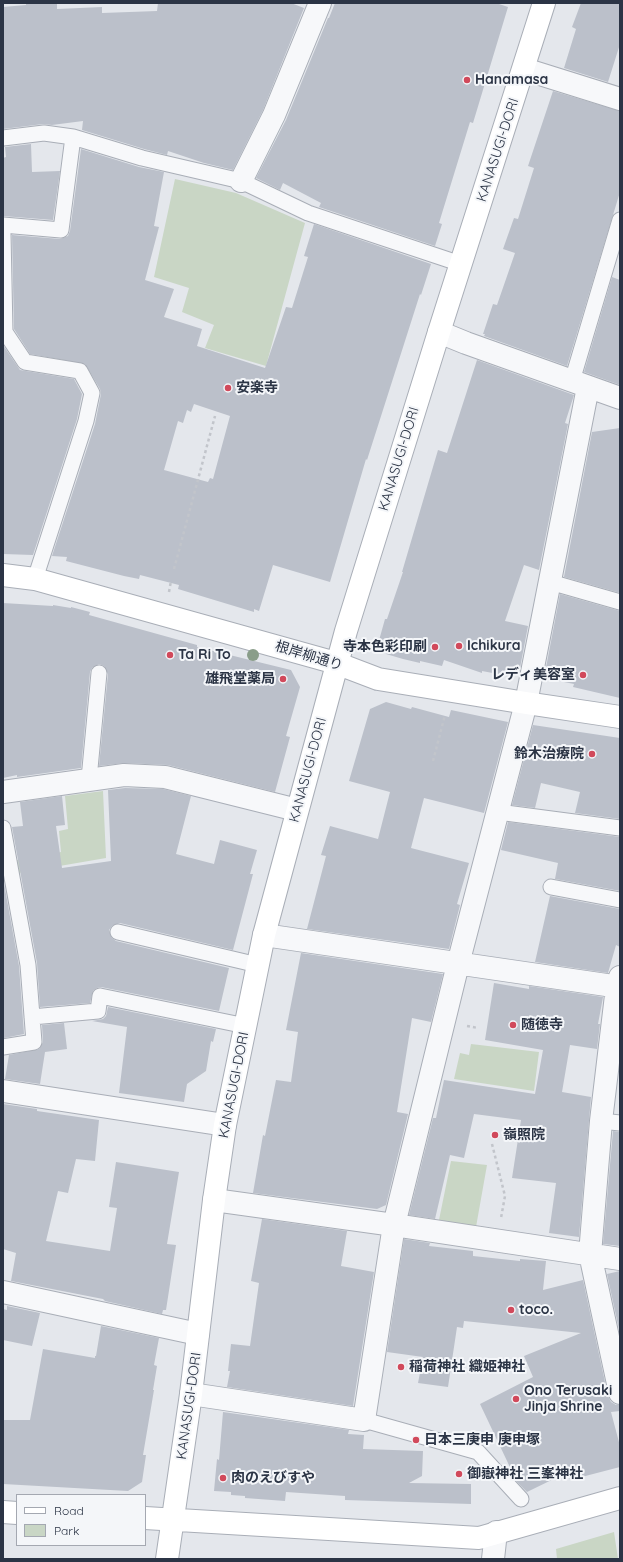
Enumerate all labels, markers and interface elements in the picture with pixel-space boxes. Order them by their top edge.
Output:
place label: Hanamasa [475,72,548,88]
marker: Hanamasa [462,75,472,85]
street label: KANASUGI-DORI [473,96,523,204]
place label: 安楽寺 [236,380,278,396]
marker: 安楽寺 [223,383,233,393]
street label: KANASUGI-DORI [375,405,423,513]
street label: 根岸柳通り [273,638,345,674]
place label: Ichikura [467,638,520,654]
place label: 寺本色彩印刷 [343,639,427,655]
marker: Ichikura [454,641,464,651]
marker: 寺本色彩印刷 [430,642,440,652]
place label: Ta Ri To [178,647,231,663]
marker: Ta Ri To [165,650,175,660]
place label: レディ美容室 [491,667,575,683]
marker: レディ美容室 [578,670,588,680]
place label: 雄飛堂薬局 [205,671,275,687]
marker: 雄飛堂薬局 [278,674,288,684]
street label: KANASUGI-DORI [286,716,330,824]
place label: 鈴木治療院 [514,746,584,762]
marker: 鈴木治療院 [587,749,597,759]
place label: 随徳寺 [521,1017,563,1033]
marker: 随徳寺 [508,1020,518,1030]
street label: KANASUGI-DORI [215,1030,253,1140]
place label: 嶺照院 [503,1127,545,1143]
marker: 嶺照院 [490,1130,500,1140]
place label: toco. [519,1302,553,1318]
marker: toco. [506,1305,516,1315]
street label: KANASUGI-DORI [173,1351,205,1461]
place label: 稲荷神社 織姫神社 [409,1359,525,1375]
marker: 稲荷神社 織姫神社 [396,1362,406,1372]
place label: Ono Terusaki Jinja Shrine [524,1383,612,1416]
marker: Ono Terusaki Jinja Shrine [511,1394,521,1404]
place label: 日本三庚申 庚申塚 [424,1432,540,1448]
marker: 日本三庚申 庚申塚 [411,1435,421,1445]
place label: 御嶽神社 三峯神社 [467,1466,583,1482]
marker: 御嶽神社 三峯神社 [454,1469,464,1479]
place label: 肉のえびすや [231,1470,315,1486]
marker: 肉のえびすや [218,1473,228,1483]
legend [16,1494,146,1546]
text: Road [54,1503,84,1518]
text: Park [54,1523,79,1538]

